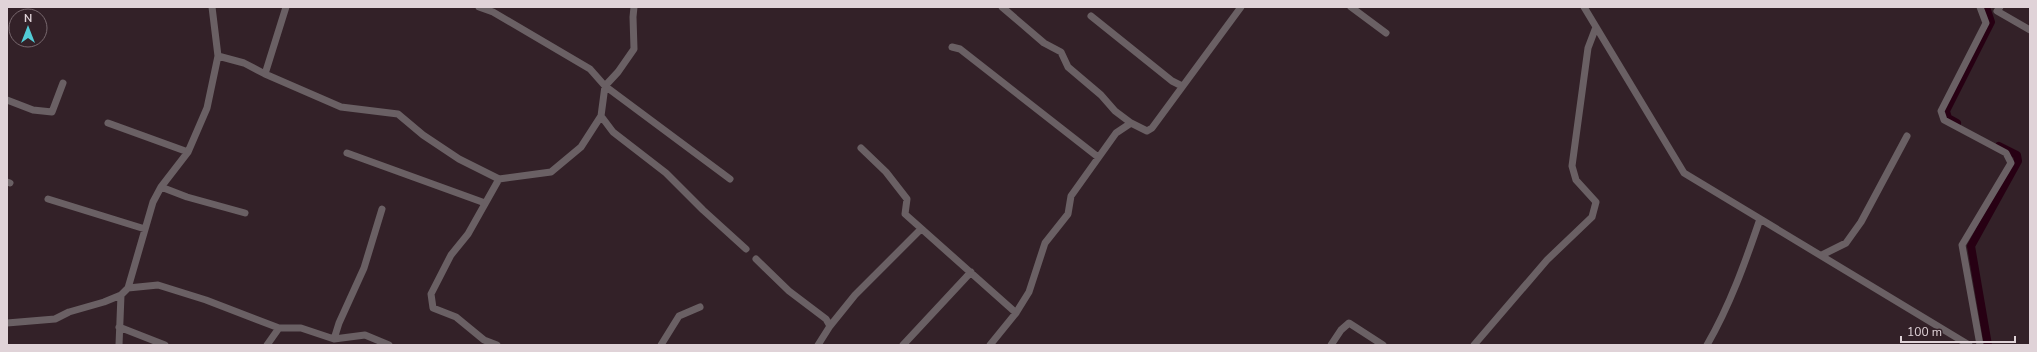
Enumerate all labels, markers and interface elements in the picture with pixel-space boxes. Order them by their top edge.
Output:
north arrow [8,8,48,48]
text: N [24,11,32,26]
scale bar [1901,318,2015,344]
text: 100 m [1907,324,1942,340]

